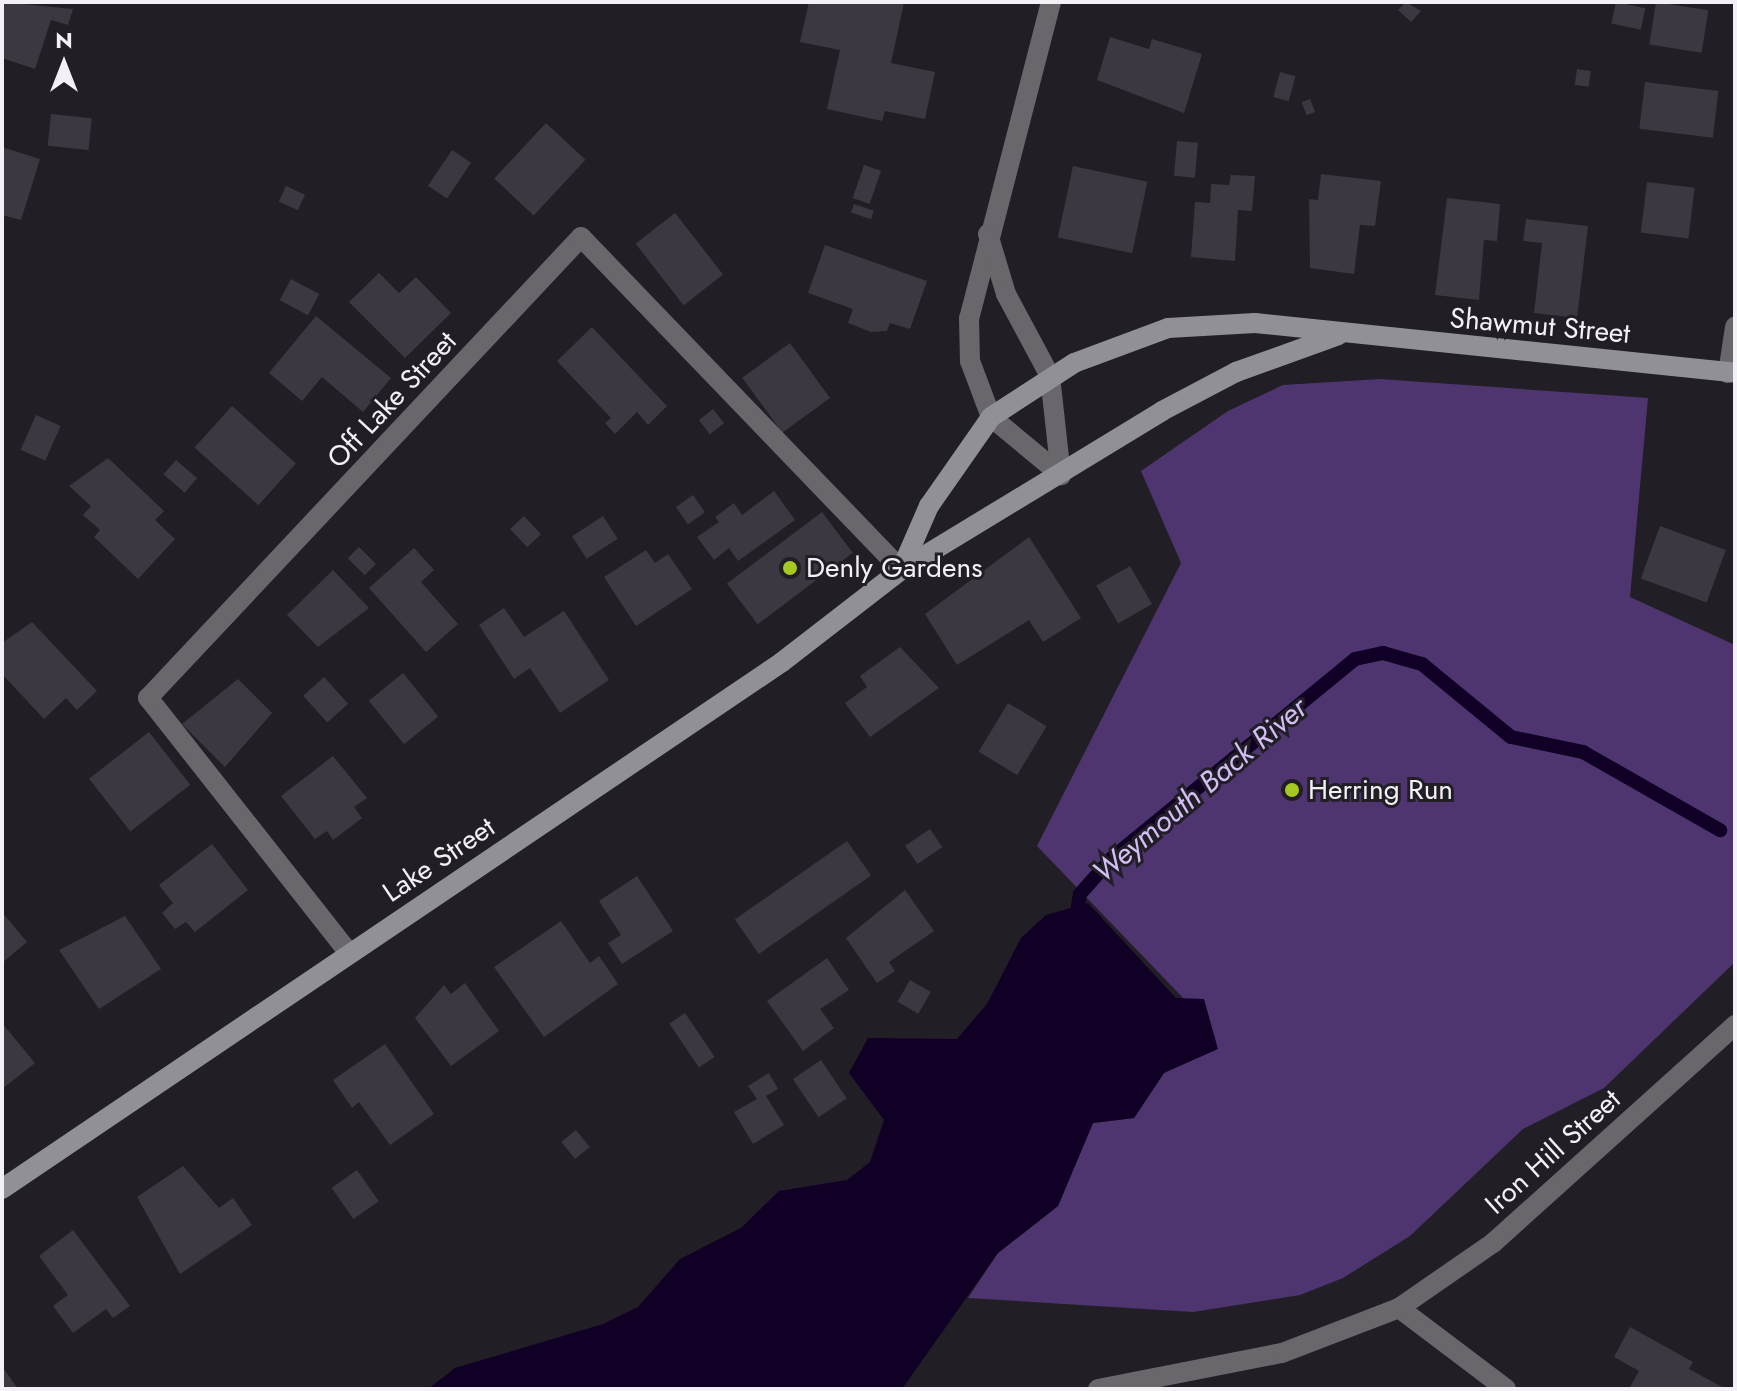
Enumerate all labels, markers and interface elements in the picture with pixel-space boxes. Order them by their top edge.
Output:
north arrow [24,24,104,104]
text: N [55,24,73,56]
street label: Shawmut Street [1448,301,1632,351]
street label: Off Lake Street [320,325,464,475]
place label: Denly Gardens [806,551,982,585]
marker: Denly Gardens [781,559,799,577]
water label: Weymouth Back River [1085,690,1315,890]
place label: Herring Run [1308,773,1453,807]
marker: Herring Run [1283,781,1301,799]
street label: Lake Street [377,810,501,910]
street label: Iron Hill Street [1479,1083,1627,1221]

